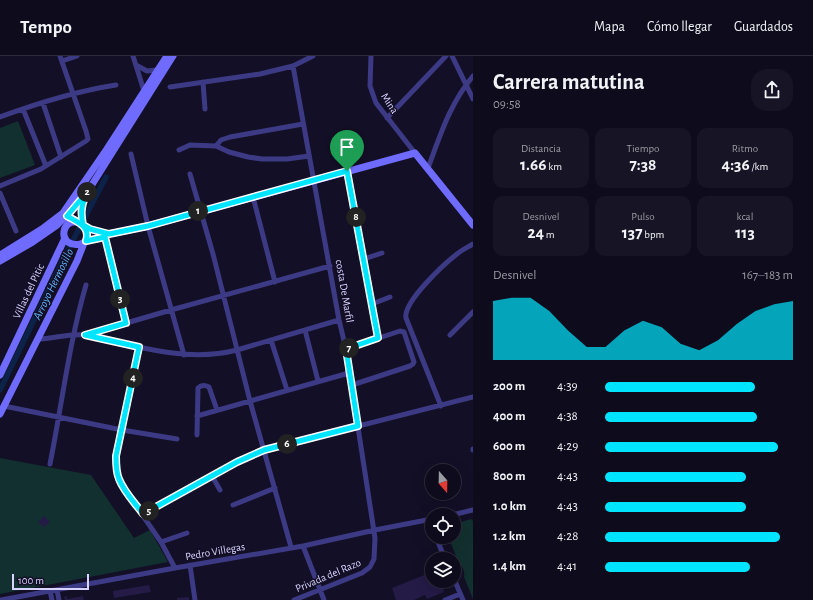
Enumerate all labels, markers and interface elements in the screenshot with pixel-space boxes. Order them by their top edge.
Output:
text: Tempo [20,18,72,37]
text: Mapa [594,20,625,34]
text: Cómo llegar [647,20,712,34]
text: Guardados [734,20,793,34]
button: share [751,69,793,111]
text: Carrera matutina [493,71,645,93]
street label: Mina [379,91,400,116]
text: 09:58 [493,98,521,111]
pin [330,130,364,171]
icon: arrive [336,136,358,158]
text: Distancia [521,143,561,154]
text: Tiempo [627,143,659,154]
text: Ritmo [732,143,758,154]
text: 1.66 [520,156,546,173]
text: 7:38 [630,156,656,173]
text: 4:36 [722,156,750,173]
text: km [546,161,562,172]
text: /km [750,161,768,172]
pin: 2 [77,182,97,202]
text: 2 [84,186,90,197]
pin: 1 [188,201,208,221]
text: 1 [196,205,200,216]
pin: 8 [346,207,366,227]
text: 8 [353,211,359,222]
text: Desnivel [523,211,559,222]
text: Pulso [631,211,655,222]
text: kcal [737,211,753,222]
text: 24 [527,224,544,241]
text: 137 [622,224,643,241]
text: 113 [735,224,755,241]
text: m [544,229,555,240]
text: bpm [643,229,664,240]
water label: Arroyo Hermosillo [30,247,75,322]
street label: costa De Marfil [334,259,355,324]
street label: Villas del Pitic [11,261,46,320]
text: Desnivel [493,269,537,282]
text: 167–183 m [742,269,793,282]
pin: 3 [110,289,130,309]
text: 3 [118,293,122,304]
pin: 7 [339,338,359,358]
text: 7 [347,342,351,353]
pin: 4 [123,368,143,388]
text: 4 [130,372,136,383]
text: 200 m [493,380,525,393]
text: 4:39 [557,380,578,393]
text: 400 m [493,410,526,423]
text: 4:38 [557,410,578,423]
pin: 6 [277,434,297,454]
text: 6 [284,438,290,449]
text: 600 m [493,440,525,453]
text: 4:29 [557,440,578,453]
north arrow [425,464,461,500]
map controls [425,464,461,588]
text: 800 m [493,470,525,483]
text: 4:43 [557,470,578,483]
text: 1.0 km [493,500,526,513]
text: 4:43 [557,500,578,513]
pin: 5 [139,501,159,521]
text: 5 [147,505,151,516]
button: locate [425,508,461,544]
text: 1.2 km [493,530,526,543]
text: 4:28 [557,530,578,543]
street label: Pedro Villegas [184,541,246,562]
button: layers [425,552,461,588]
street label: Privada del Razo [294,557,363,594]
text: 1.4 km [493,560,526,573]
text: 4:41 [557,560,577,573]
scale bar [12,572,89,591]
text: 100 m [18,575,44,586]

